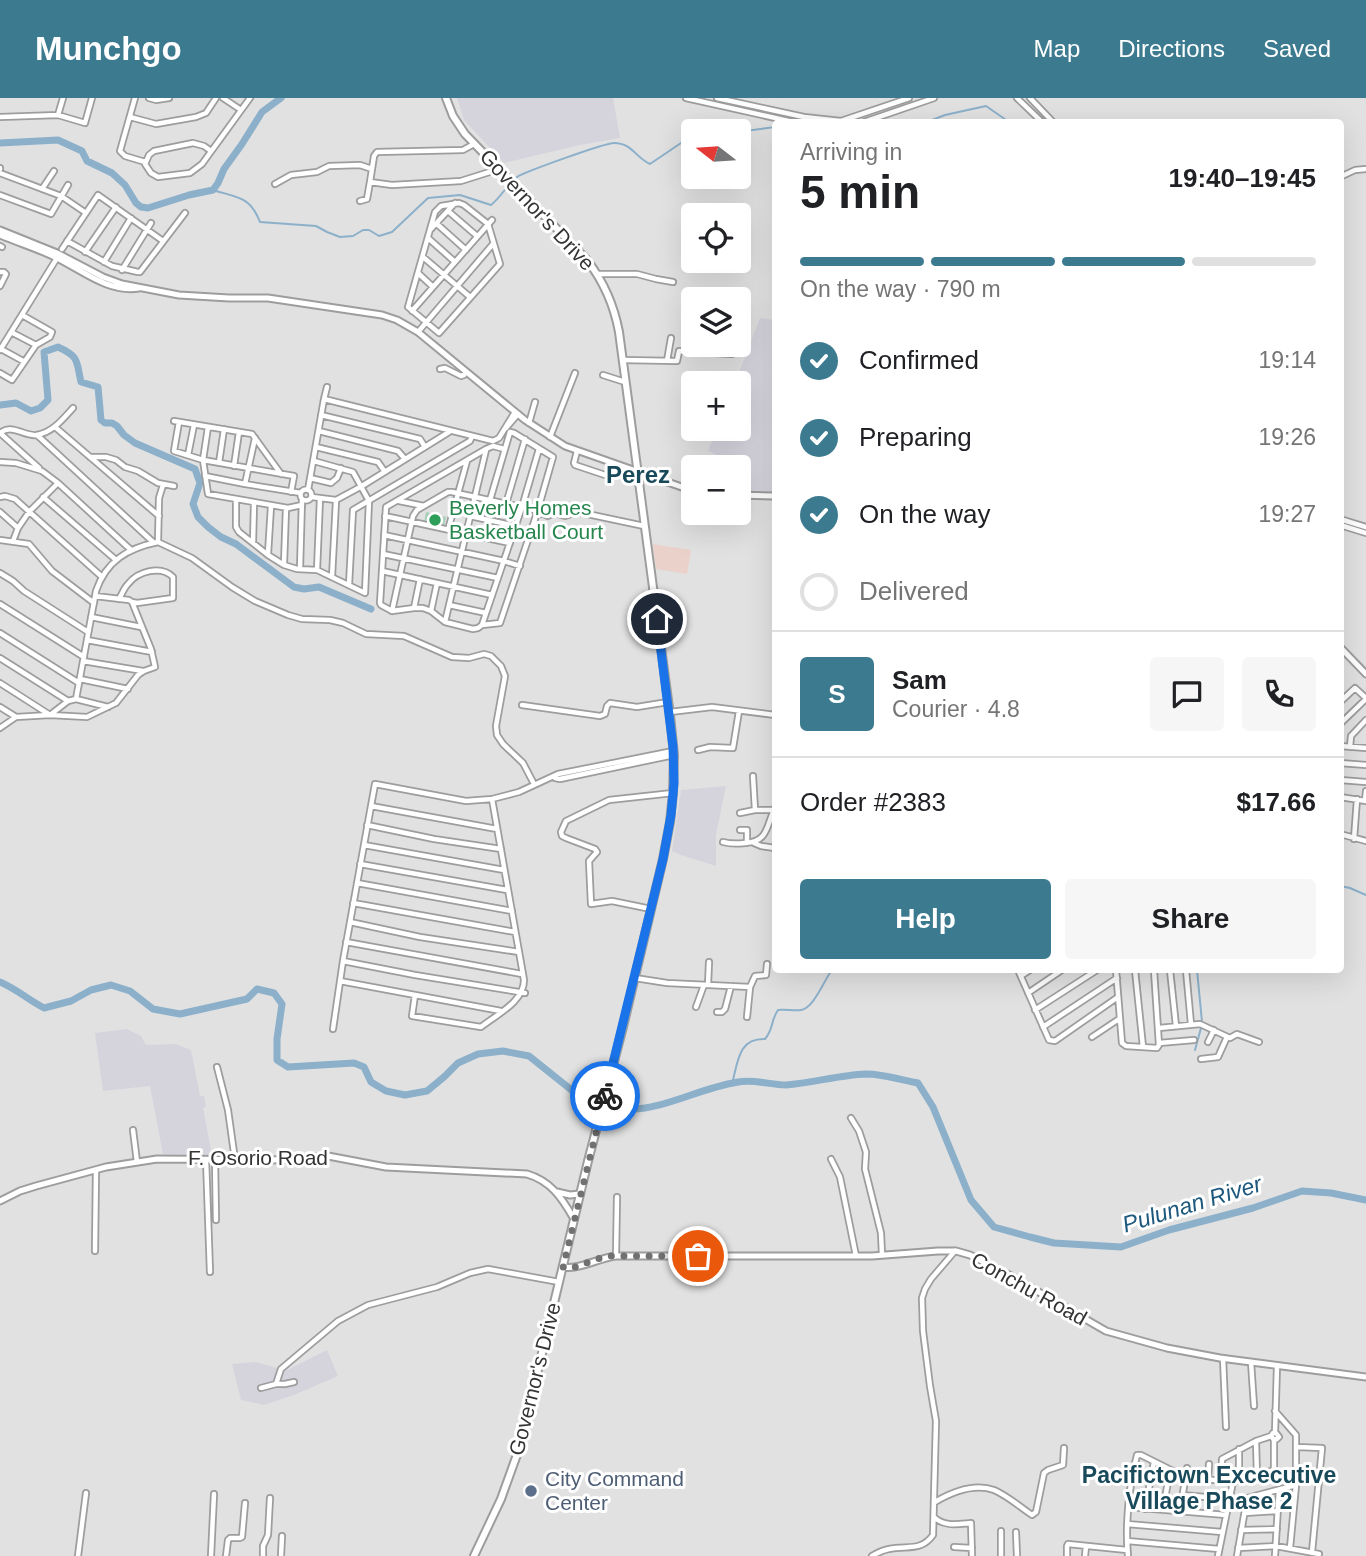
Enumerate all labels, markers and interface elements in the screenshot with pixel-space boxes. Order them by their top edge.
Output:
text: Munchgo [35,30,182,67]
text: Map [1034,35,1080,62]
text: Directions [1118,35,1225,62]
text: Saved [1263,35,1331,62]
north arrow [681,119,751,189]
map controls [681,119,751,525]
text: Arriving in [800,139,902,165]
street label: Governor's Drive [475,144,599,275]
text: 19:40–19:45 [1169,163,1316,193]
text: 5 min [800,166,920,218]
button: locate [681,203,751,273]
text: On the way · 790 m [800,276,1001,302]
button: layers [681,287,751,357]
icon: check [800,342,838,380]
text: Confirmed [859,345,979,375]
text: 19:14 [1258,347,1316,373]
button: + [681,371,751,441]
icon: check [800,419,838,457]
text: Preparing [859,422,972,452]
text: 19:26 [1258,424,1316,450]
button: − [681,455,751,525]
district label: Perez [606,461,670,488]
place label: Beverly Homes Basketball Court [449,496,603,543]
icon: check [800,496,838,534]
text: On the way [859,499,991,529]
text: 19:27 [1258,501,1316,527]
marker: Beverly Homes Basketball Court [427,512,443,528]
text: Delivered [859,576,969,606]
pin [627,589,687,649]
icon: home [638,600,676,638]
button: chat [1150,657,1224,731]
button: phone [1242,657,1316,731]
text: Sam [892,665,947,695]
text: S [828,679,846,709]
text: Courier · 4.8 [892,696,1020,722]
text: Order #2383 [800,787,946,817]
text: $17.66 [1236,787,1316,817]
button: Help [800,879,1051,959]
button: Share [1065,879,1316,959]
courier [570,1061,640,1131]
icon: bike [586,1077,624,1115]
street label: F. Osorio Road [188,1146,328,1169]
water label: Pulunan River [1119,1170,1266,1238]
pin [668,1226,728,1286]
icon: bag [679,1237,717,1275]
street label: Conchu Road [968,1247,1091,1330]
street label: Governor's Drive [504,1300,565,1458]
district label: Pacifictown Excecutive Village Phase 2 [1082,1462,1336,1514]
place label: City Command Center [545,1467,684,1514]
marker: City Command Center [523,1483,539,1499]

